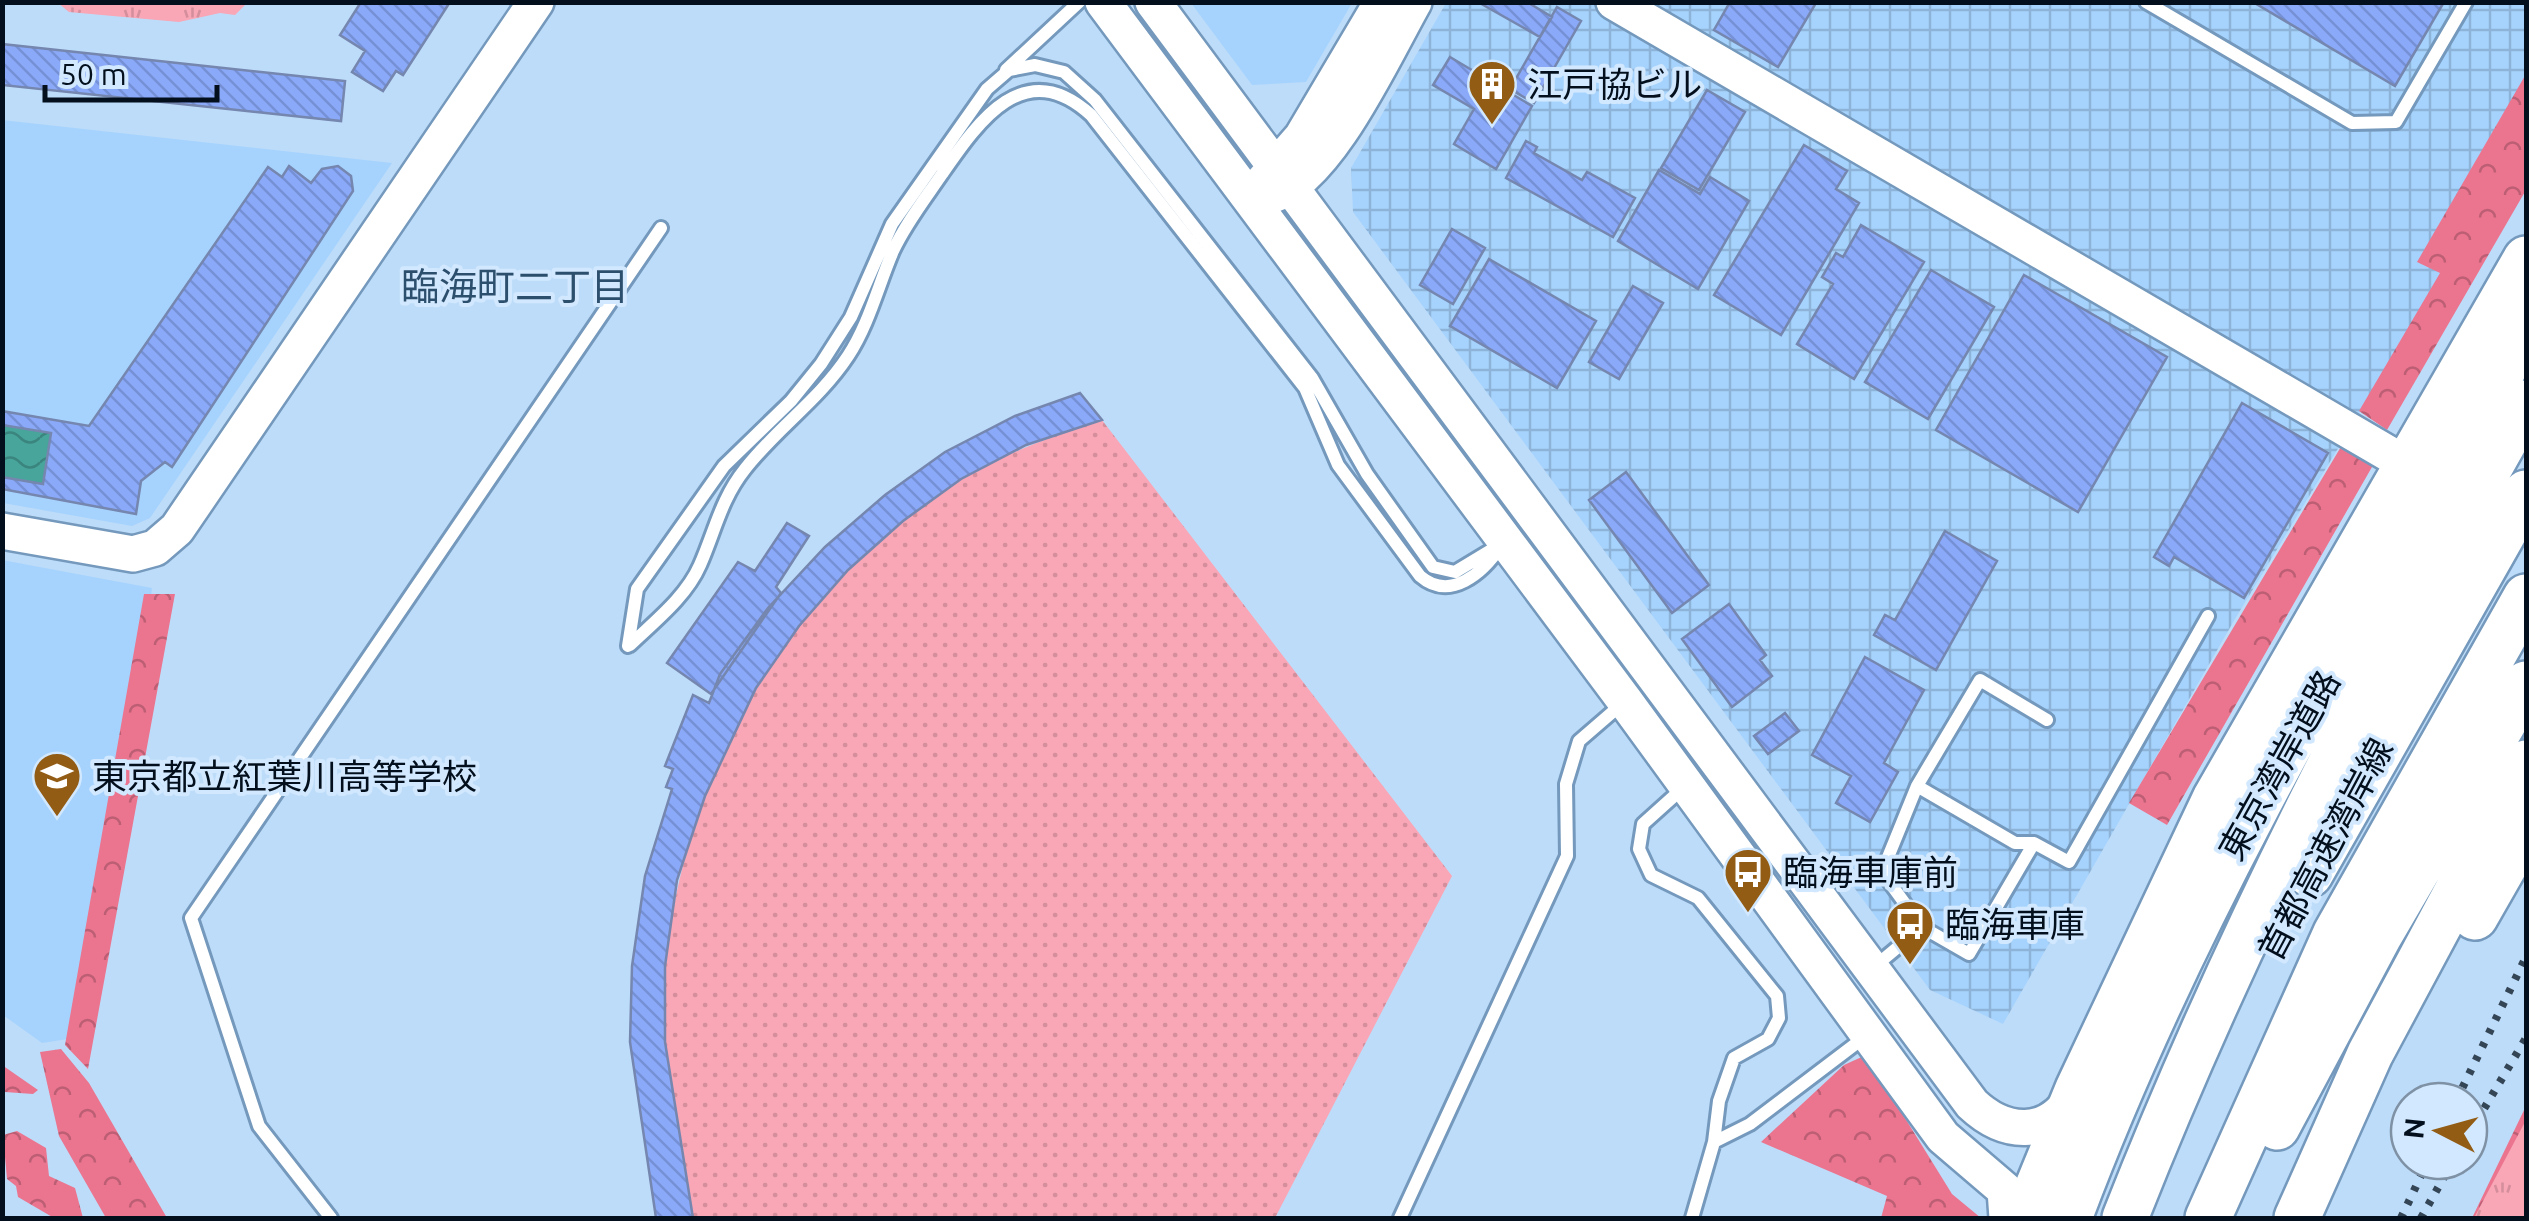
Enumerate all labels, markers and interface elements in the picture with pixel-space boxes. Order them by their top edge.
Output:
scale bar [45,40,218,102]
text: 50 m [60,57,127,91]
building icon: 江戸協ビル [1466,58,1518,126]
place label: 江戸協ビル [1527,64,1702,104]
district label: 臨海町二丁目 [401,265,629,307]
street label: 東京湾岸道路 [2211,663,2347,867]
street label: 首都高速湾岸線 [2250,731,2400,967]
school or university icon: 東京都立紅葉川高等学校 [31,750,83,818]
place label: 東京都立紅葉川高等学校 [92,756,477,796]
bus stop icon: 臨海車庫前 [1722,846,1774,914]
place label: 臨海車庫前 [1783,852,1958,892]
bus stop icon: 臨海車庫 [1884,898,1936,966]
place label: 臨海車庫 [1945,904,2085,944]
north arrow [2389,1081,2489,1181]
text: N [2397,1116,2430,1140]

